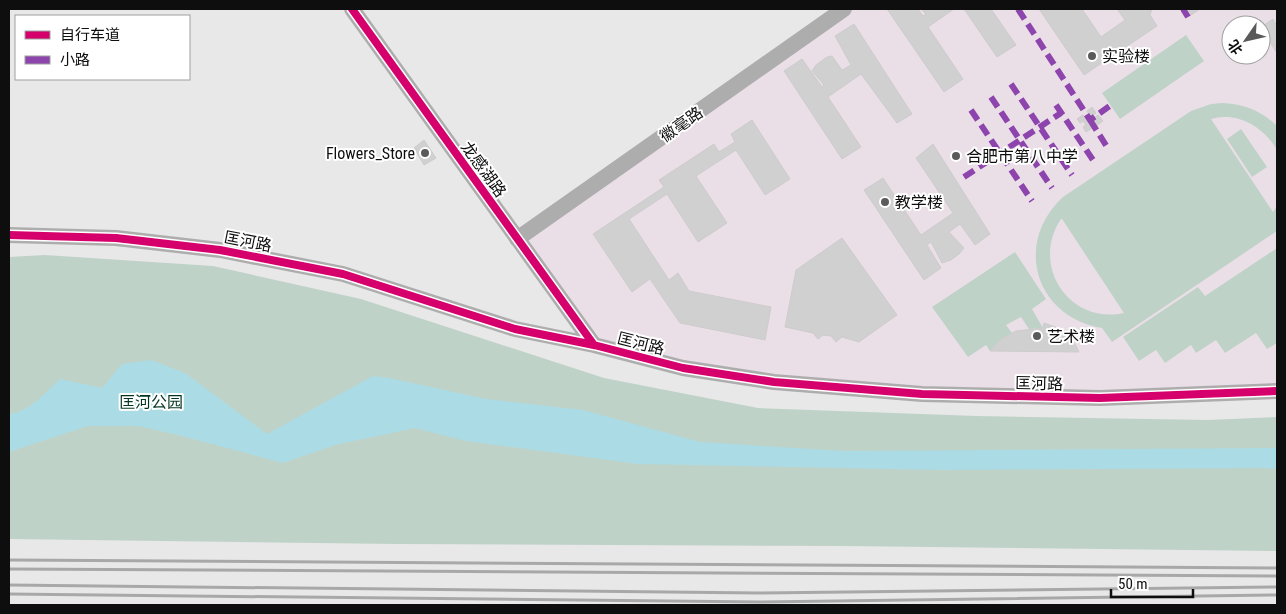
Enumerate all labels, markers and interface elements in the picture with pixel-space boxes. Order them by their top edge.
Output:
legend [15,15,190,80]
north arrow [1221,15,1271,65]
text: 自行车道 [60,26,120,44]
text: 北 [1225,37,1246,58]
place label: 实验楼 [1102,47,1150,66]
marker: 实验楼 [1086,50,1098,62]
text: 小路 [60,51,90,69]
street label: 徽毫路 [656,103,706,146]
street label: 龙感湖路 [457,138,510,201]
place label: Flowers_Store [326,144,415,163]
marker: Flowers_Store [419,147,431,159]
place label: 合肥市第八中学 [966,147,1078,166]
marker: 合肥市第八中学 [950,150,962,162]
place label: 教学楼 [895,193,943,212]
marker: 教学楼 [879,196,891,208]
street label: 匡河路 [223,228,273,255]
place label: 艺术楼 [1047,327,1095,346]
street label: 匡河路 [615,328,666,359]
marker: 艺术楼 [1031,330,1043,342]
street label: 匡河路 [1015,374,1063,393]
park label: 匡河公园 [119,393,183,412]
scale bar [1111,566,1194,598]
text: 50 m [1118,575,1148,593]

